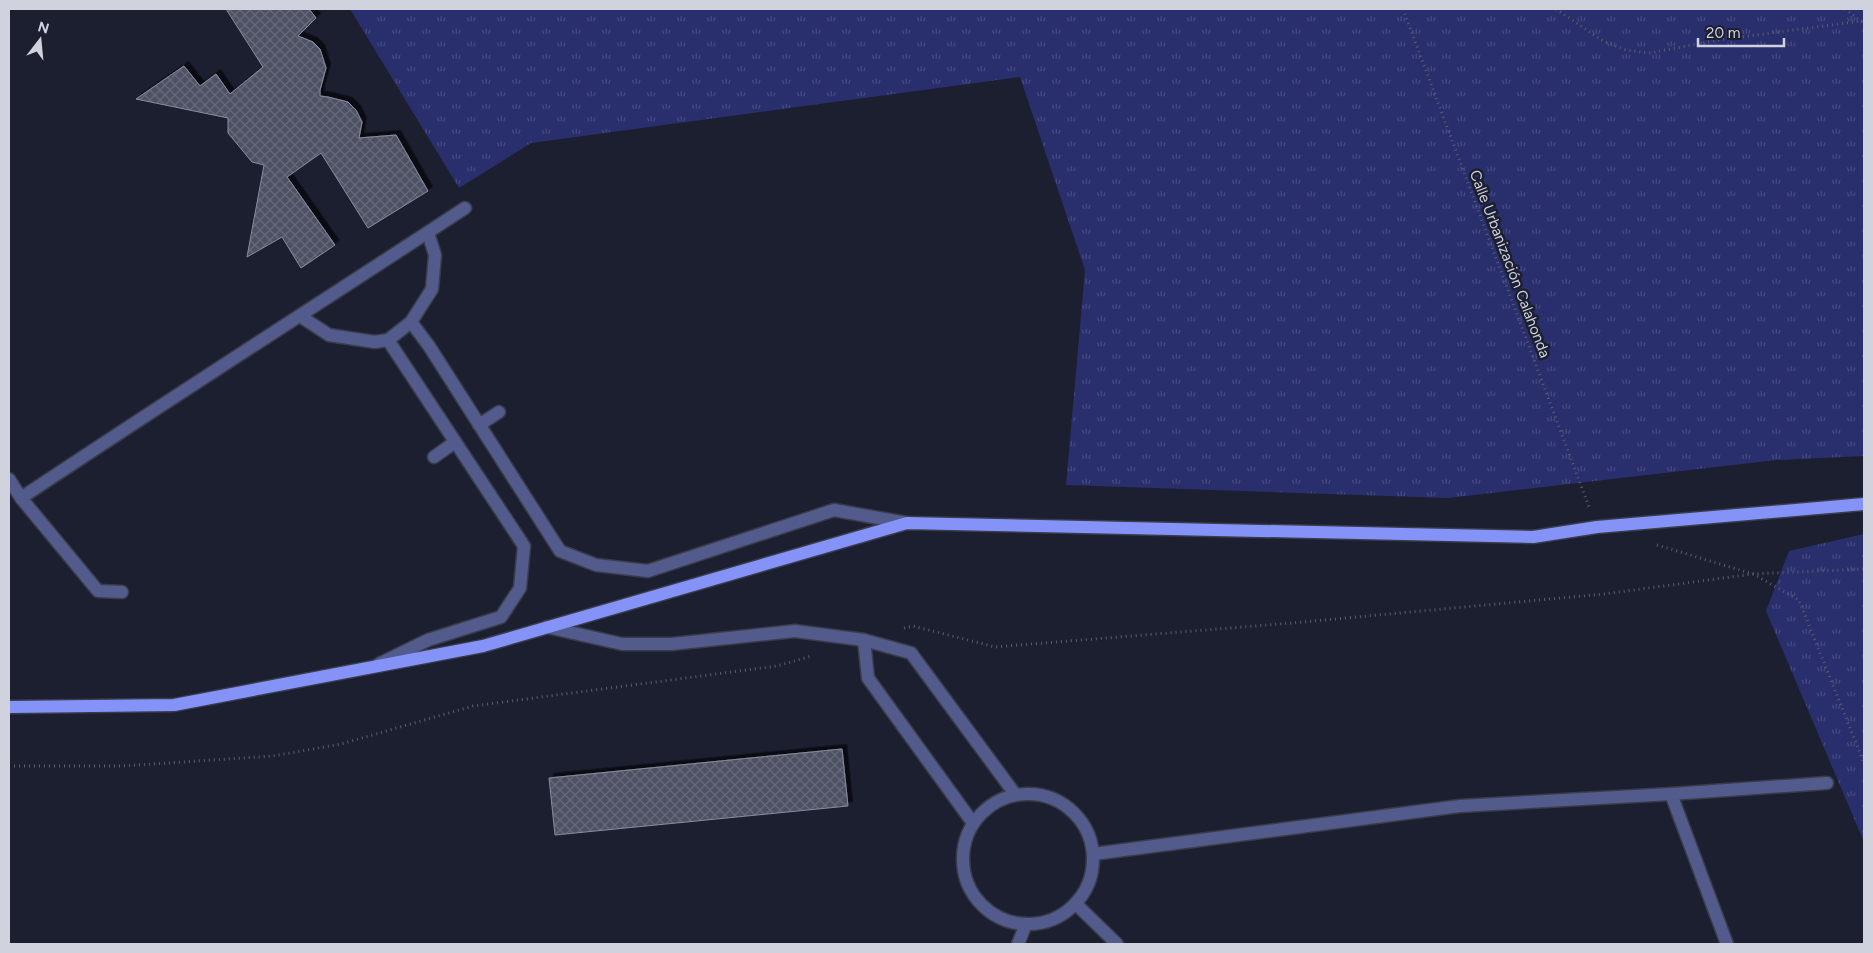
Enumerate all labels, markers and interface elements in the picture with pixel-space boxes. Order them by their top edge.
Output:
north arrow [15,15,65,65]
scale bar [1698,15,1784,47]
text: N [36,18,51,38]
text: 20 m [1706,24,1740,42]
street label: Calle Urbanización Calahonda [1466,168,1554,360]

